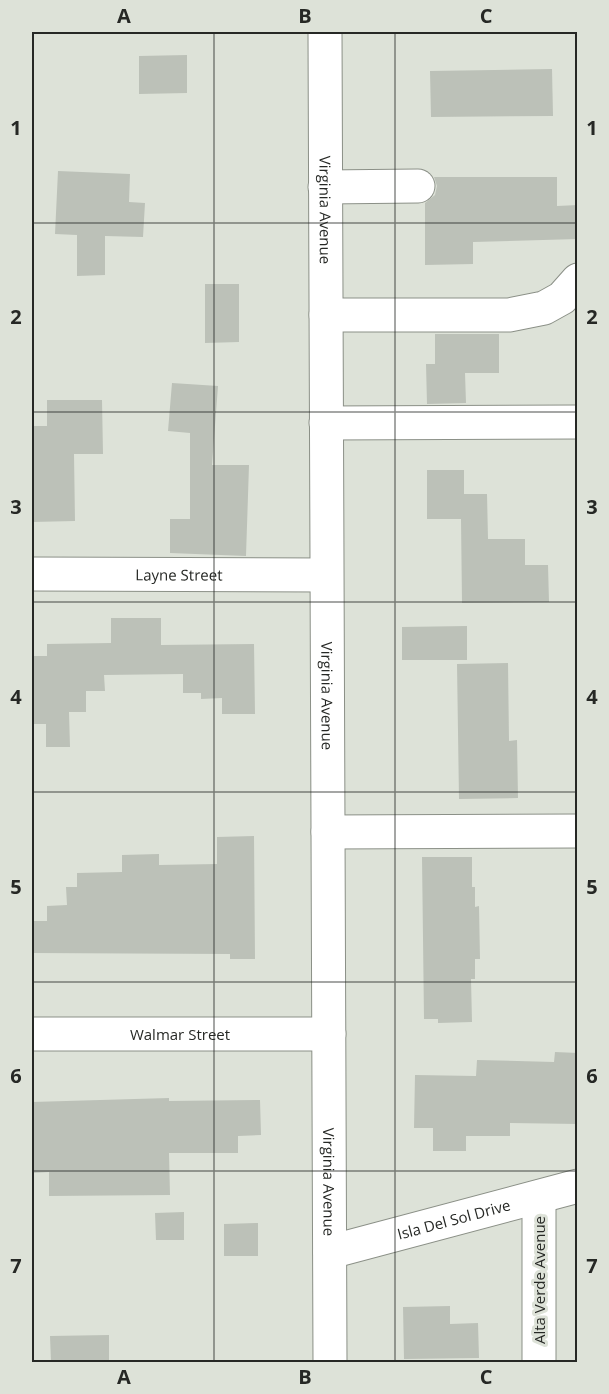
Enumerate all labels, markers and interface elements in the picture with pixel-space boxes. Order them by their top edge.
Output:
text: A [117,2,131,29]
text: B [298,2,312,29]
text: C [480,2,493,29]
text: 1 [10,114,22,141]
text: 1 [586,114,598,141]
street label: Virginia Avenue [315,156,336,264]
text: 2 [10,303,22,330]
text: 2 [586,303,598,330]
text: 3 [10,493,22,520]
text: 3 [586,493,598,520]
street label: Layne Street [135,564,223,585]
street label: Virginia Avenue [317,642,338,750]
text: 4 [10,683,22,710]
text: 4 [586,683,598,710]
text: 5 [10,873,22,900]
text: 5 [586,873,598,900]
street label: Walmar Street [130,1024,230,1044]
text: 6 [10,1062,22,1089]
text: 6 [586,1062,598,1089]
street label: Virginia Avenue [319,1128,340,1236]
street label: Isla Del Sol Drive [395,1194,512,1244]
street label: Alta Verde Avenue [529,1216,549,1344]
text: 7 [10,1252,22,1279]
text: 7 [586,1252,598,1279]
text: A [117,1363,131,1390]
text: B [298,1363,312,1390]
text: C [480,1363,493,1390]

